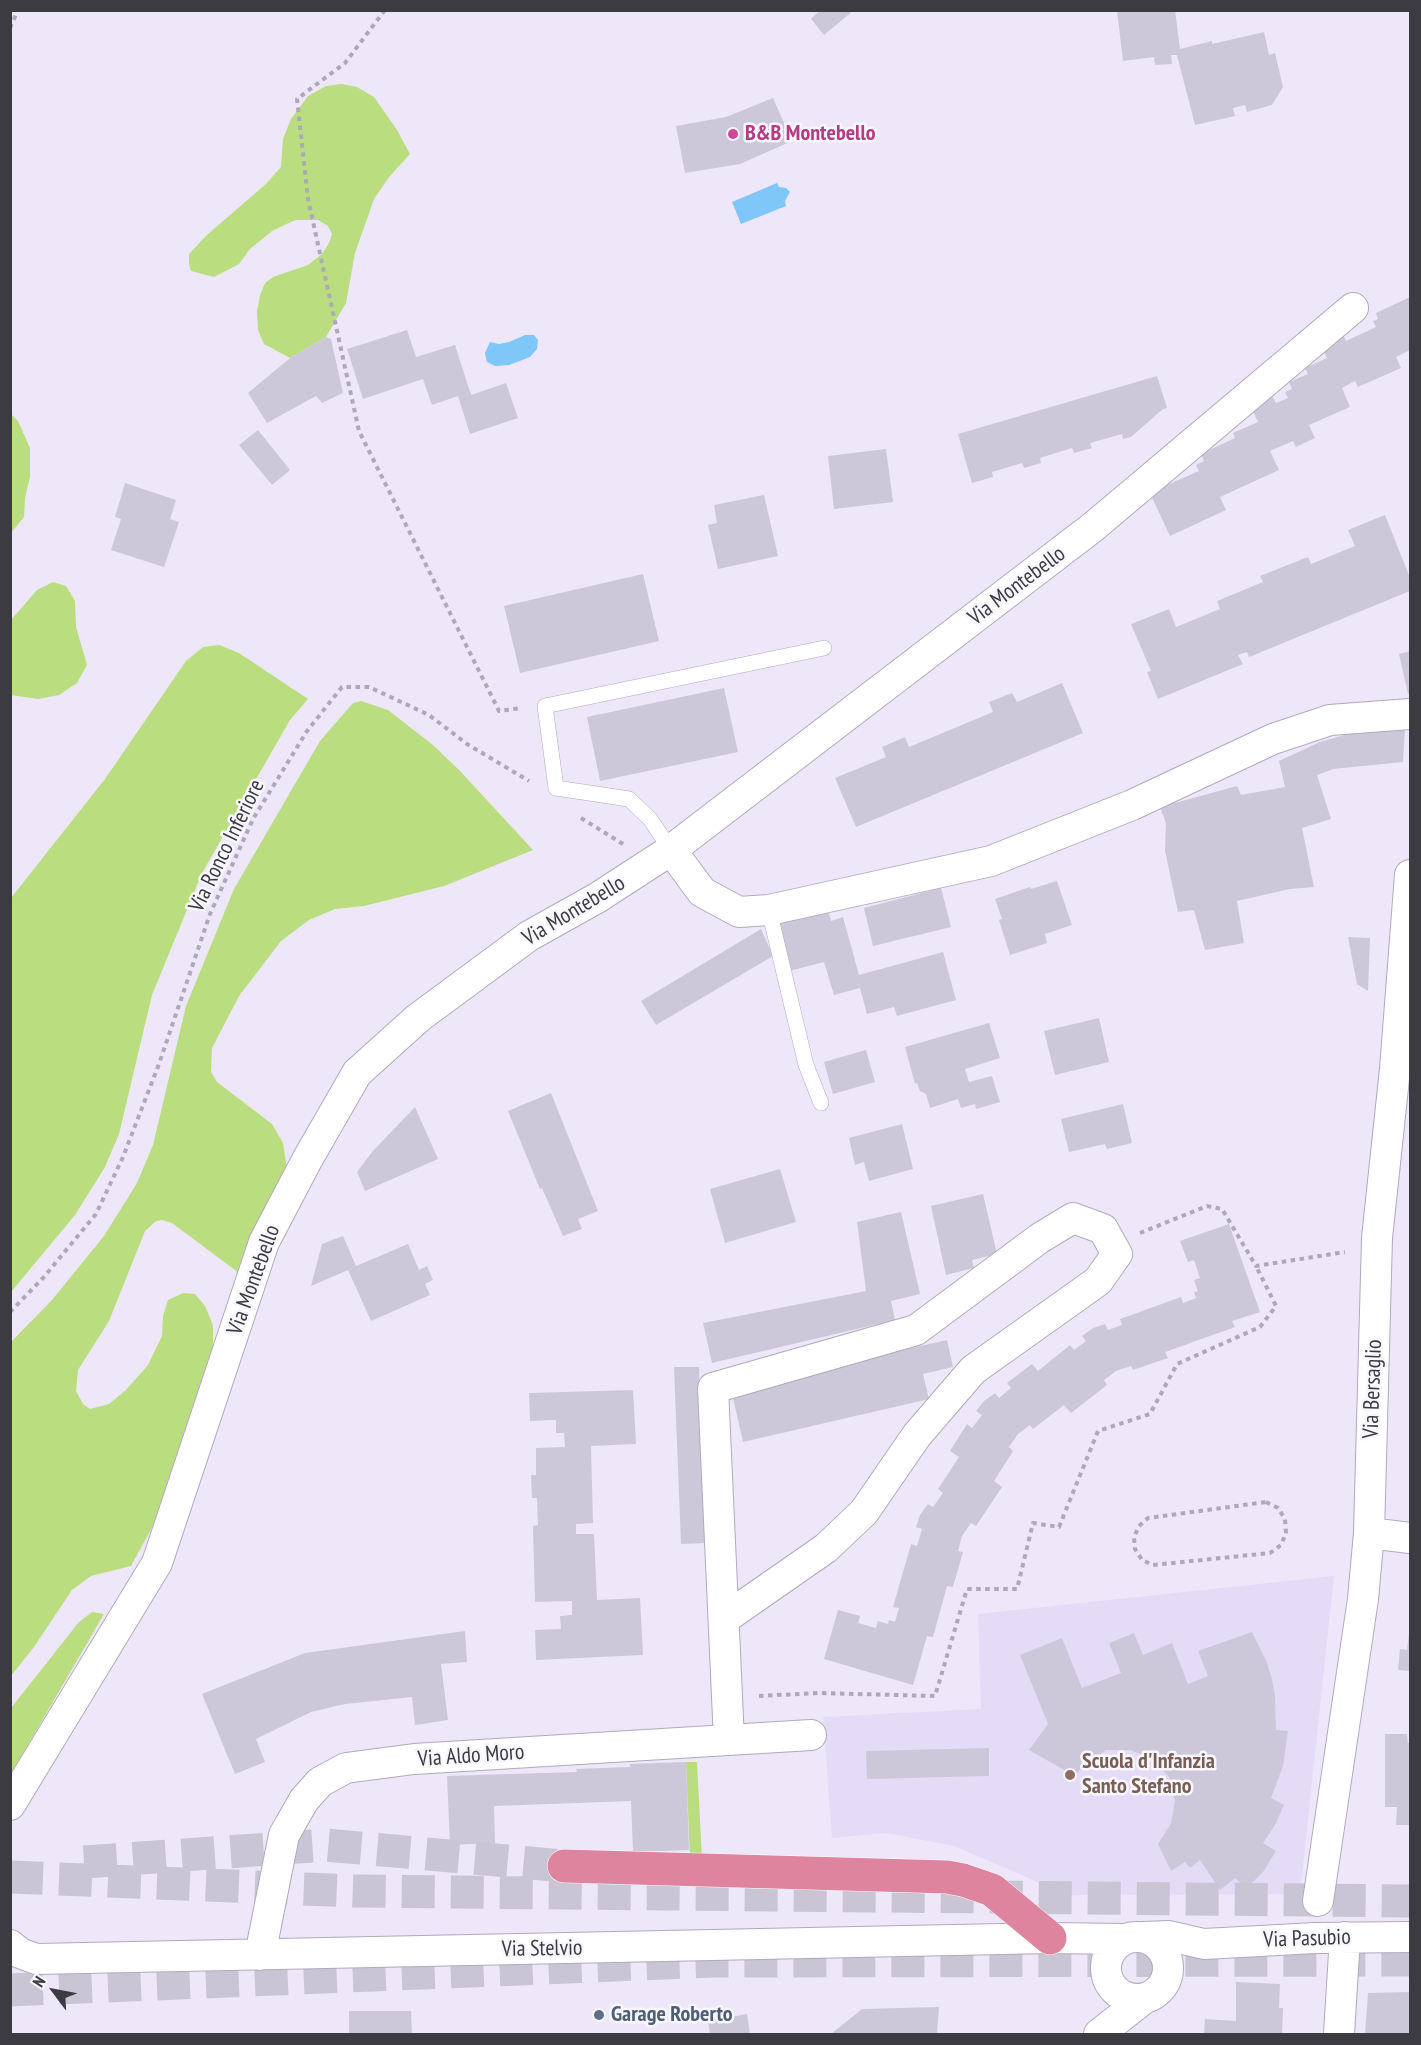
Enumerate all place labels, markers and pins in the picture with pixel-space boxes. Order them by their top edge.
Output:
place label: B&B Montebello [745,121,876,147]
marker: B&B Montebello [726,127,740,141]
place label: Scuola d'Infanzia Santo Stefano [1082,1749,1215,1801]
marker: Scuola d'Infanzia Santo Stefano [1063,1768,1077,1782]
place label: Garage Roberto [611,2002,733,2028]
marker: Garage Roberto [592,2008,606,2022]

